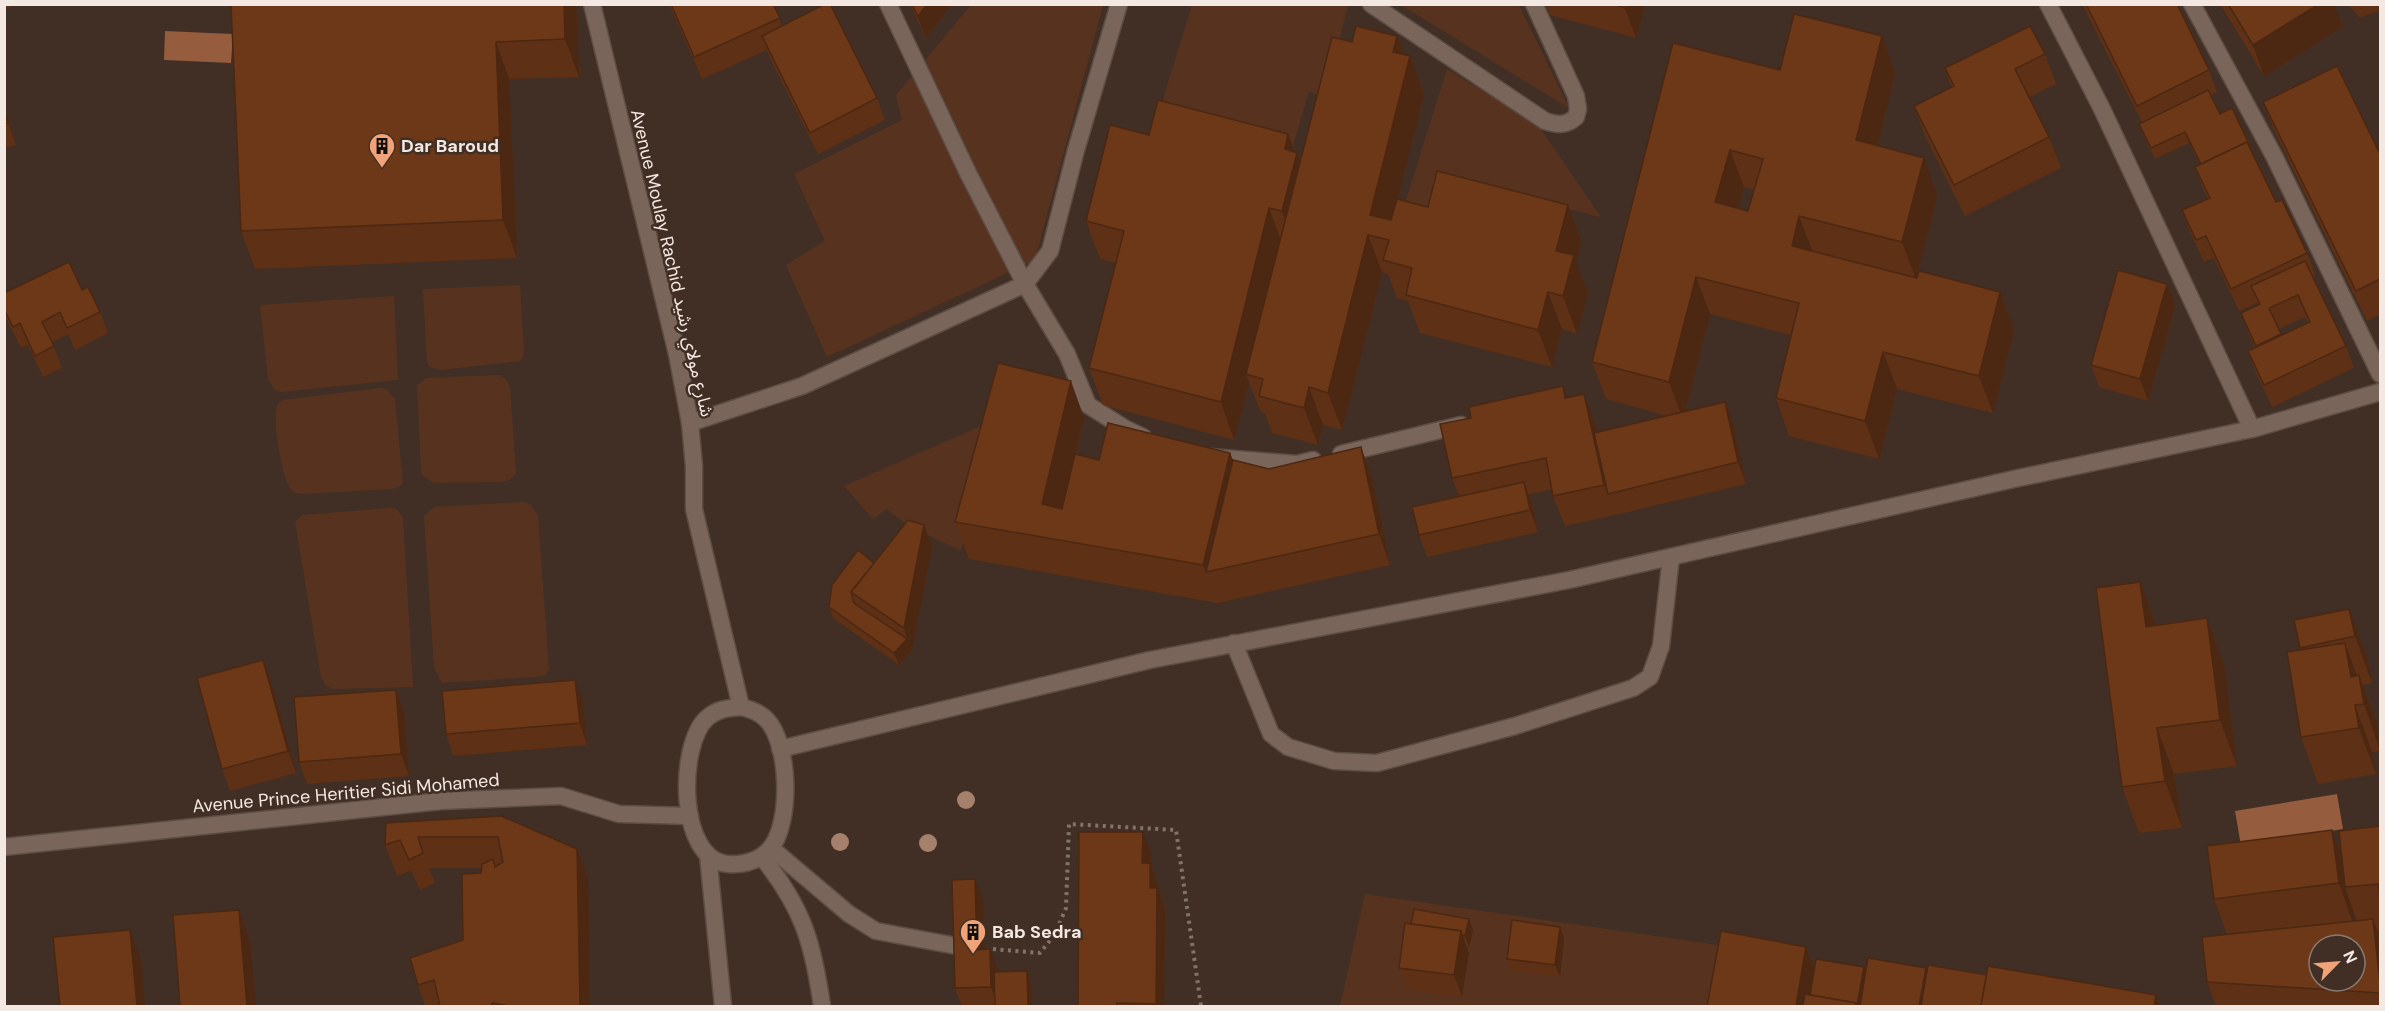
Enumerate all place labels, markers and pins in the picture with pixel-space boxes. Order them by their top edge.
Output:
building icon: Dar Baroud [367,131,397,169]
place label: Dar Baroud [401,134,499,158]
building icon: Bab Sedra [958,917,988,955]
place label: Bab Sedra [992,920,1081,944]

